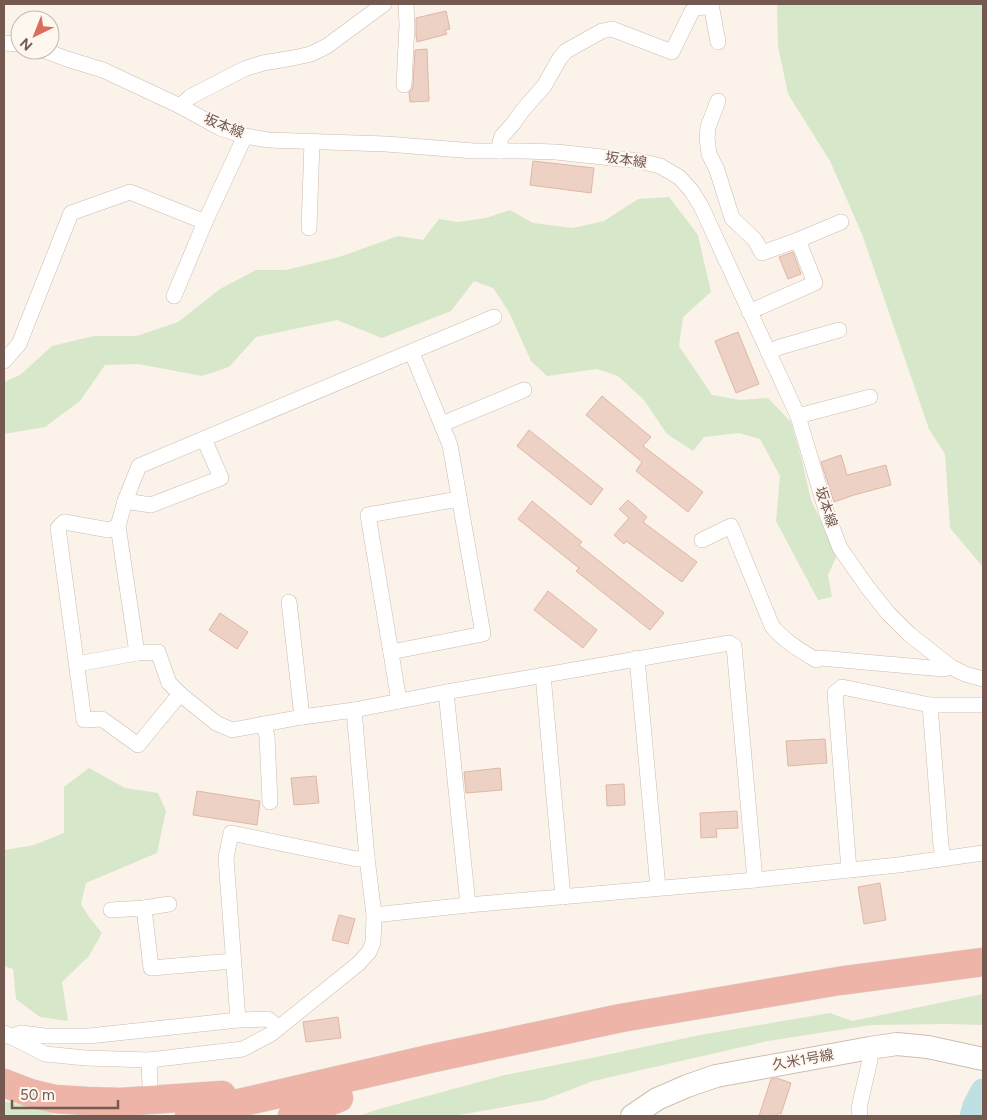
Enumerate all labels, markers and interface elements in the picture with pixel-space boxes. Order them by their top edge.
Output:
north arrow [10,10,60,60]
text: N [17,34,36,54]
street label: 坂本線 [201,110,247,142]
street label: 坂本線 [604,149,648,171]
street label: 坂本線 [811,484,841,530]
street label: 久米1号線 [771,1046,835,1074]
scale bar [12,1078,119,1110]
text: 50 m [20,1086,55,1104]

